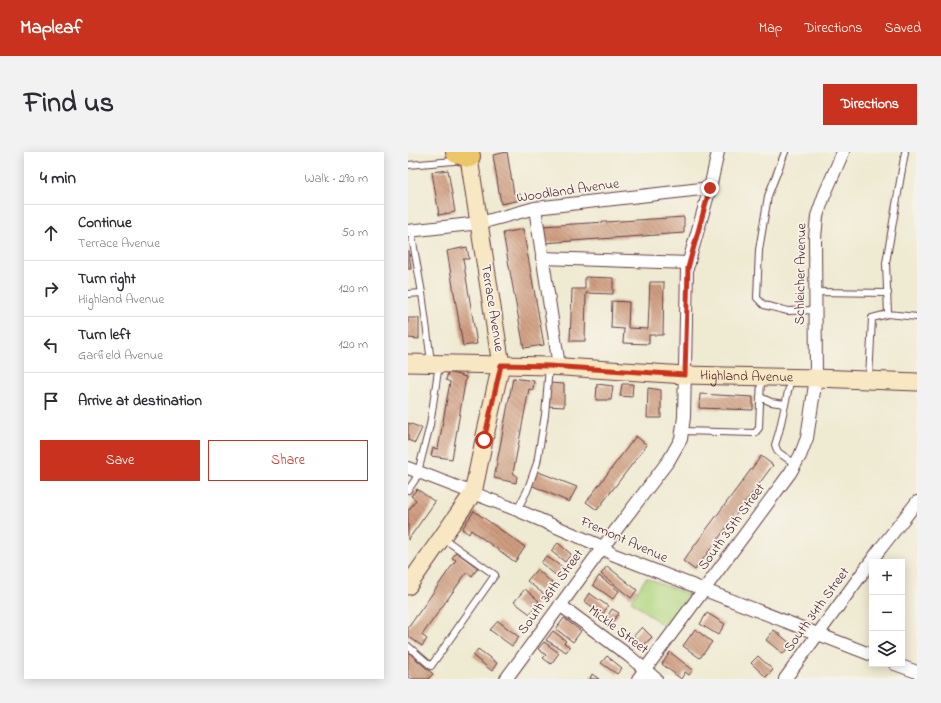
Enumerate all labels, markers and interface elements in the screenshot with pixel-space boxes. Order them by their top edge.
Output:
text: Mapleaf [20,15,82,42]
text: Map [759,18,782,39]
text: Directions [804,18,862,39]
text: Saved [884,18,921,39]
text: Find us [24,84,114,125]
button: Directions [823,84,917,125]
text: 4 min [40,166,76,191]
text: Walk · 290 m [304,169,368,188]
street label: Woodland Avenue [515,173,621,209]
route end [701,179,719,197]
text: Continue [78,212,132,234]
icon: ahead [40,222,62,244]
street label: Schleicher Avenue [790,222,812,325]
text: 50 m [342,223,368,242]
text: Terrace Avenue [78,234,160,253]
street label: Terrace Avenue [475,263,509,354]
text: Turn right [78,268,136,290]
icon: right [40,278,62,300]
text: 120 m [338,279,368,298]
text: Highland Avenue [78,290,164,309]
text: Turn left [78,324,131,346]
icon: left [40,334,62,356]
text: 120 m [338,335,368,354]
text: Garfield Avenue [78,346,163,365]
street label: Highland Avenue [700,365,794,388]
icon: arrive [40,390,62,412]
text: Arrive at destination [78,390,202,412]
route start [475,431,493,449]
button: Save [40,440,200,481]
button: Share [208,440,368,481]
street label: South 35th Street [693,479,771,575]
street label: Fremont Avenue [576,511,672,569]
street label: South 36th Street [513,545,589,639]
map controls [869,559,905,667]
button: + [869,559,905,595]
street label: South 34th Street [779,563,855,657]
button: − [869,595,905,631]
street label: Mickle Street [583,600,653,660]
button: layers [869,631,905,667]

